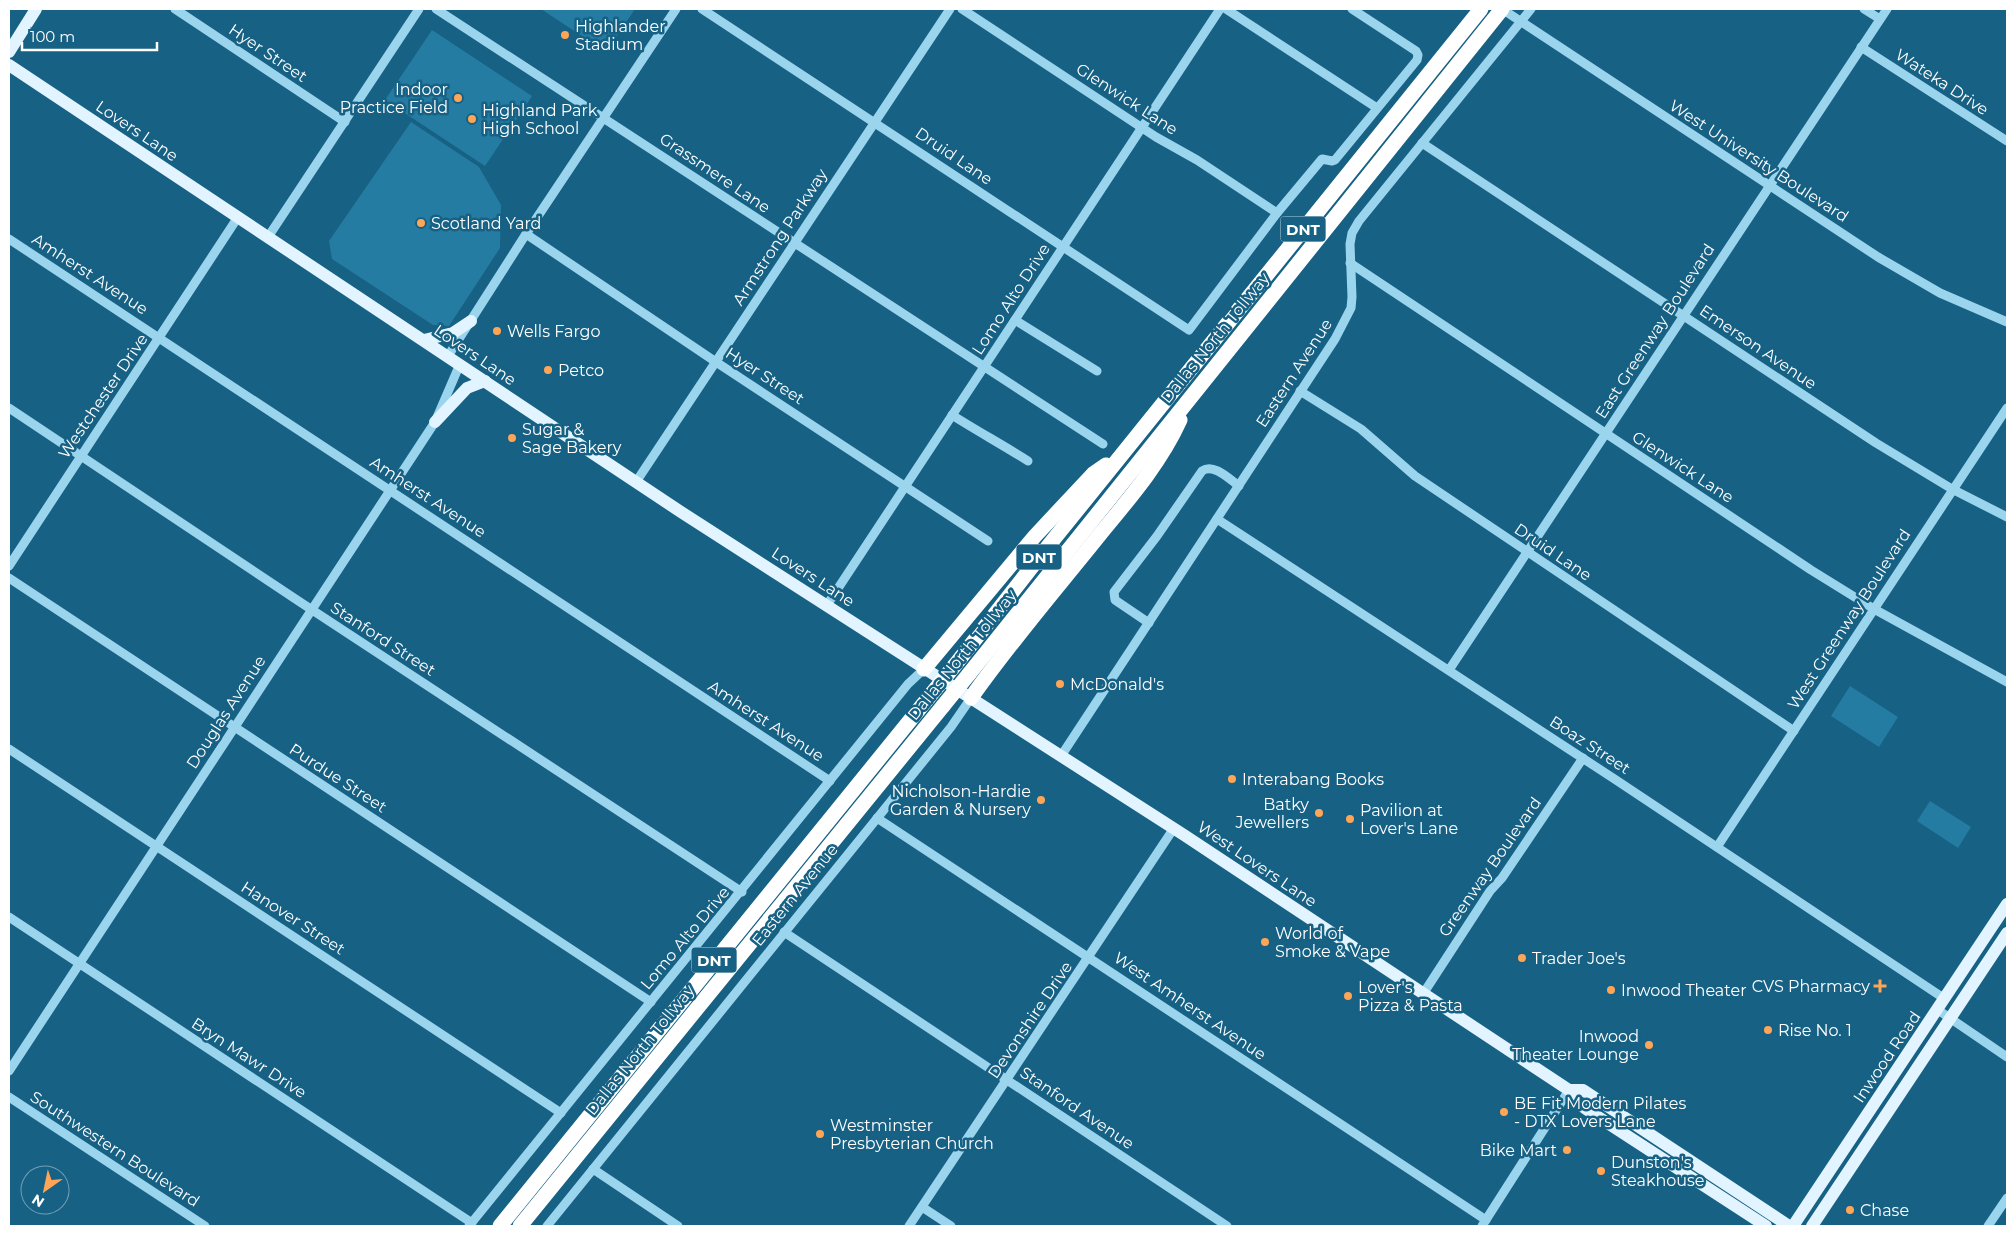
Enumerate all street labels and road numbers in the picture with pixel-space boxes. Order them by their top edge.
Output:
street label: Hyer Street [225,20,311,86]
street label: Wateka Drive [1892,45,1992,119]
street label: Glenwick Lane [1073,59,1181,139]
street label: West University Boulevard [1666,96,1852,226]
street label: Lovers Lane [92,97,182,165]
street label: Druid Lane [912,123,996,189]
street label: Grassmere Lane [656,129,774,217]
street label: Armstrong Parkway [729,165,831,309]
road number: DNT [1280,216,1326,242]
street label: Amherst Avenue [29,229,151,319]
street label: Lomo Alto Drive [968,240,1054,358]
street label: East Greenway Boulevard [1591,240,1719,422]
street label: Dallas North Tollway [1157,269,1274,407]
street label: Emerson Avenue [1696,301,1820,393]
street label: Eastern Avenue [1252,315,1336,431]
street label: Lovers Lane [430,321,520,389]
street label: Westchester Drive [54,330,152,462]
street label: Hyer Street [722,343,808,409]
street label: Glenwick Lane [1629,427,1737,507]
street label: Amherst Avenue [367,452,489,542]
street label: Druid Lane [1511,519,1595,585]
street label: West Greenway Boulevard [1784,525,1914,713]
street label: Lovers Lane [768,543,858,611]
road number: DNT [1016,544,1062,570]
street label: Dallas North Tollway [904,586,1021,724]
street label: Stanford Street [327,598,439,680]
street label: Douglas Avenue [182,652,270,772]
street label: Amherst Avenue [705,676,827,766]
street label: Boaz Street [1546,712,1634,778]
street label: Purdue Street [286,739,391,817]
street label: Greenway Boulevard [1435,794,1545,940]
street label: West Lovers Lane [1194,817,1320,911]
street label: Eastern Avenue [748,840,842,950]
street label: Hanover Street [237,877,349,959]
street label: Lomo Alto Drive [636,883,734,993]
road number: DNT [692,948,736,972]
street label: West Amherst Avenue [1110,948,1270,1064]
street label: Devonshire Drive [984,958,1076,1082]
street label: Dallas North Tollway [582,981,699,1119]
street label: Inwood Road [1849,1008,1925,1106]
street label: Bryn Mawr Drive [188,1014,310,1102]
street label: Stanford Avenue [1016,1063,1138,1153]
street label: Southwestern Boulevard [27,1087,203,1211]

